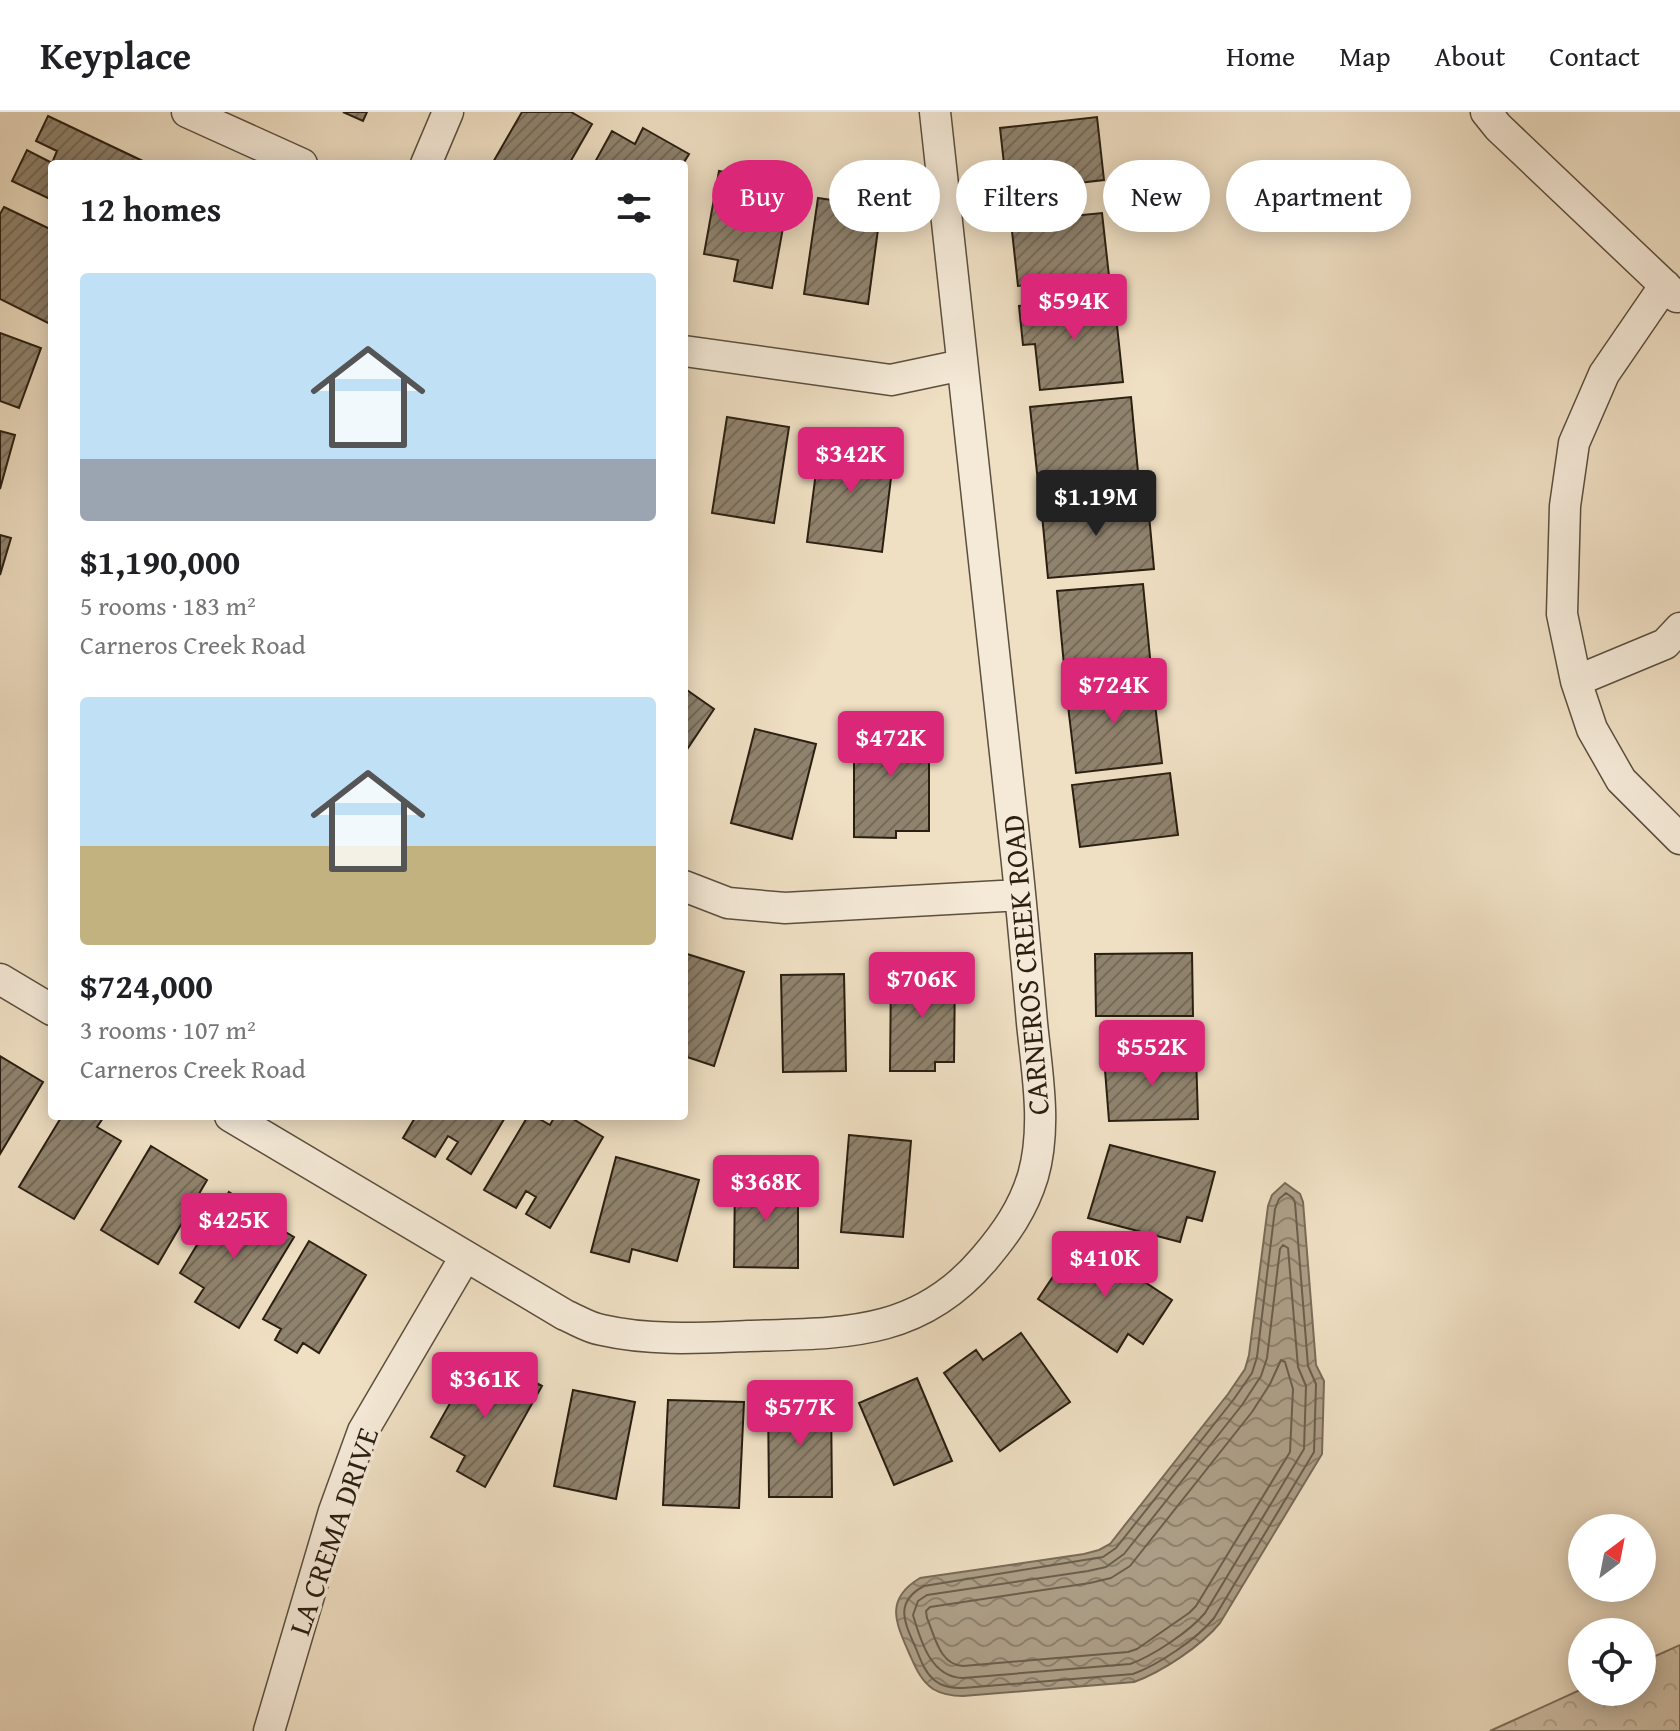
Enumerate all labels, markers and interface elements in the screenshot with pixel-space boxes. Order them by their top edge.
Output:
text: Keyplace [40,27,191,83]
text: Home [1226,35,1295,76]
text: Map [1339,35,1391,76]
text: About [1435,35,1505,76]
text: Contact [1549,35,1640,76]
chip: Buy [712,160,813,232]
chip: Rent [829,160,940,232]
chip: Filters [956,160,1087,232]
chip: New [1103,160,1210,232]
chip: Apartment [1226,160,1411,232]
text: 12 homes [80,184,221,233]
icon: filters [612,186,656,230]
pin: $594K [1018,274,1130,342]
text: $594K [1039,280,1109,319]
icon: home [296,325,440,469]
pin: $342K [795,427,907,495]
text: $342K [816,433,886,472]
pin: $1.19M [1031,470,1161,538]
text: $1.19M [1054,476,1138,515]
text: $1,190,000 [80,537,240,586]
text: 5 rooms · 183 m² [80,586,256,625]
text: Carneros Creek Road [80,625,306,664]
pin: $724K [1058,658,1170,726]
text: $724K [1079,664,1149,703]
pin: $472K [835,711,947,779]
text: $472K [856,717,926,756]
icon: home [296,749,440,893]
street label: CARNEROS CREEK ROAD [990,813,1060,1117]
pin: $706K [866,952,978,1020]
text: $706K [887,958,957,997]
text: $724,000 [80,961,213,1010]
text: 3 rooms · 107 m² [80,1010,256,1049]
pin: $552K [1096,1020,1208,1088]
text: $552K [1117,1026,1187,1065]
text: Carneros Creek Road [80,1049,306,1088]
pin: $368K [710,1155,822,1223]
text: $368K [731,1161,801,1200]
pin: $425K [178,1193,290,1261]
text: $425K [199,1199,269,1238]
pin: $410K [1049,1231,1161,1299]
text: $410K [1070,1237,1140,1276]
pin: $361K [429,1352,541,1420]
text: $361K [450,1358,520,1397]
pin: $577K [744,1380,856,1448]
text: $577K [765,1386,835,1425]
street label: LA CREMA DRIVE [277,1421,389,1641]
north arrow [1568,1514,1656,1602]
map controls [1568,1514,1656,1706]
button: locate [1568,1618,1656,1706]

